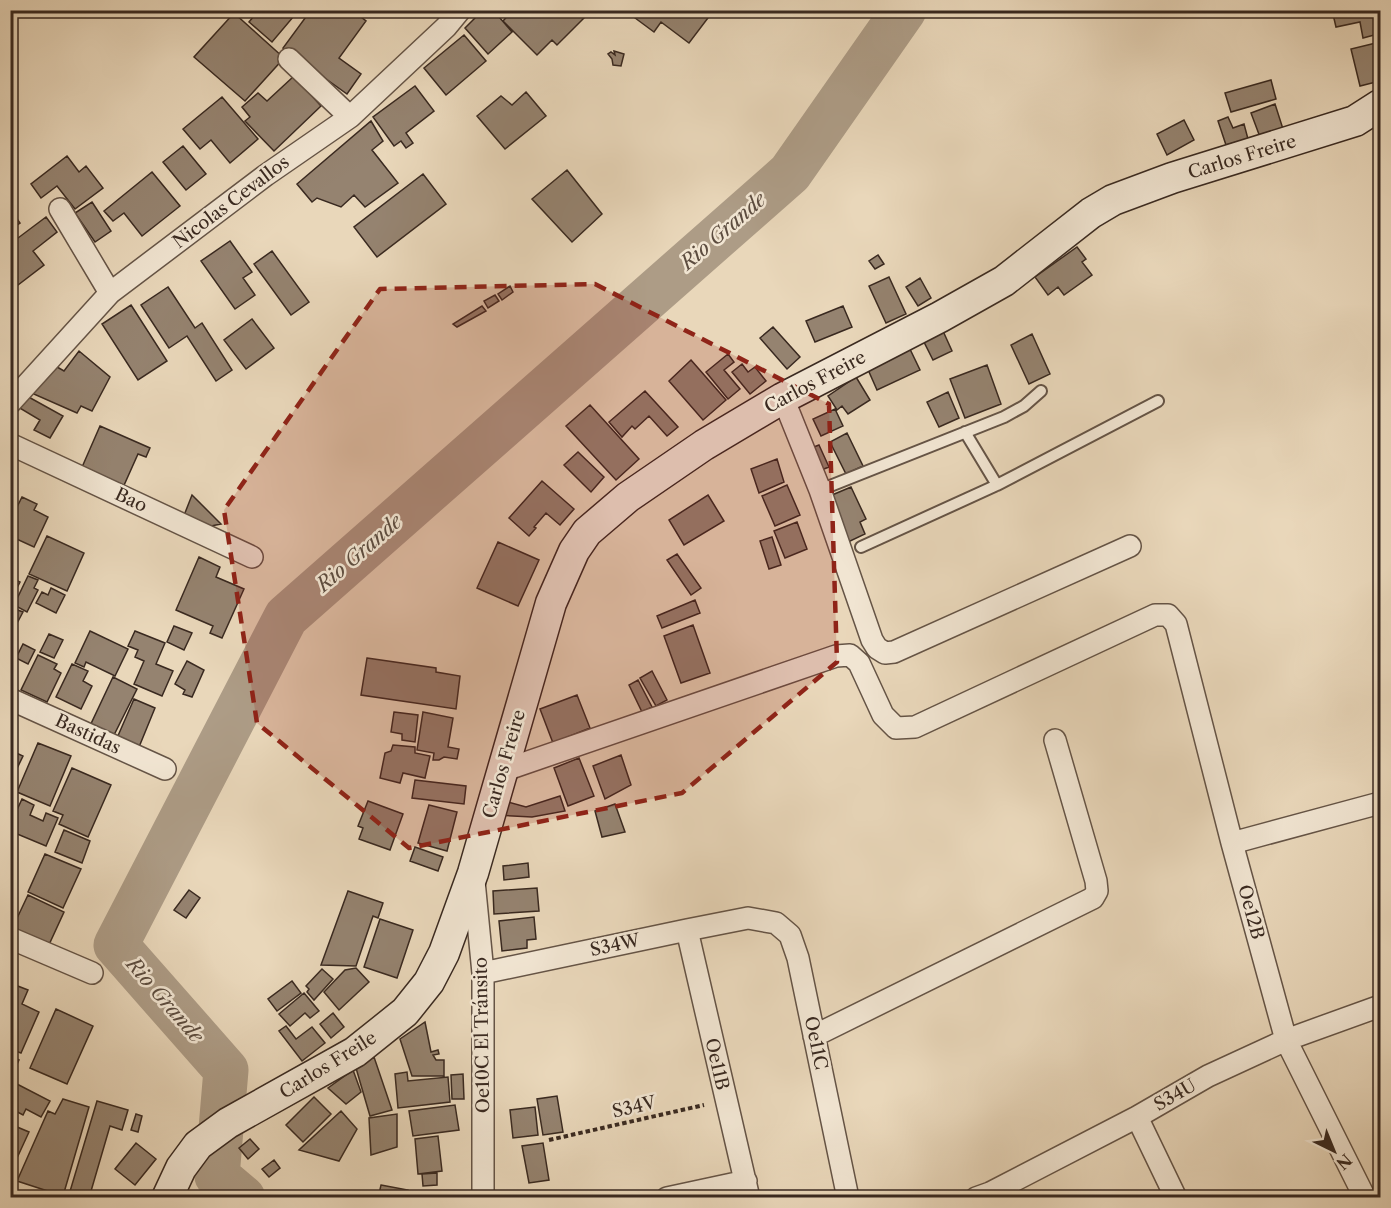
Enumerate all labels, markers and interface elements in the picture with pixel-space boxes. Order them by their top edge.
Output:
street label: Carlos Freire [1185,130,1299,184]
street label: Nicolas Cevallos [168,151,294,253]
water label: Rio Grande [674,187,772,276]
street label: Carlos Freire [760,346,870,418]
street label: Bao [111,483,151,517]
water label: Rio Grande [310,509,408,598]
street label: Carlos Freire [478,707,530,821]
street label: Bastidas [52,709,124,759]
street label: Oe12B [1233,882,1269,942]
street label: S34W [588,929,643,961]
water label: Rio Grande [120,951,209,1049]
street label: Oe10C El Tránsito [470,957,494,1113]
street label: Oe11C [800,1014,832,1072]
street label: Carlos Freile [276,1027,380,1103]
street label: Oe11B [700,1036,734,1092]
street label: S34U [1150,1074,1200,1116]
street label: S34V [610,1091,659,1123]
north arrow [1304,1121,1364,1181]
text: N [1332,1150,1356,1174]

